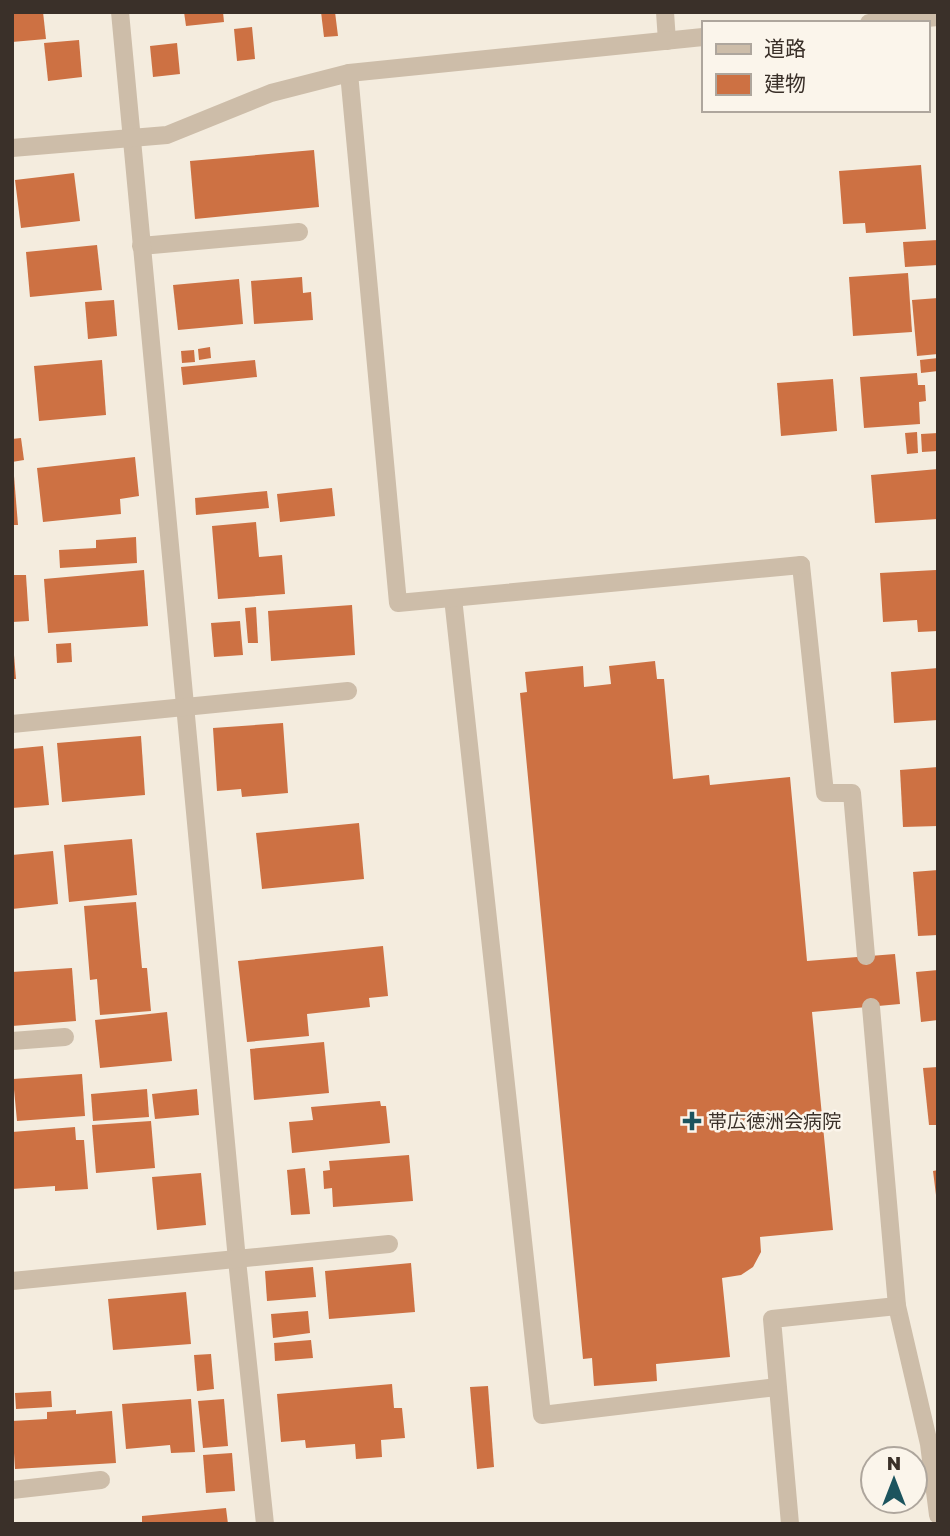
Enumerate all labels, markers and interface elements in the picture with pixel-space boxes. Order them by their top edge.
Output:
legend [702,21,929,112]
text: 道路 [764,35,806,61]
text: 建物 [764,70,806,96]
place label: 帯広徳洲会病院 [708,1109,841,1132]
marker: 帯広徳洲会病院 [682,1111,702,1131]
north arrow [859,1445,929,1515]
text: N [887,1451,901,1474]

